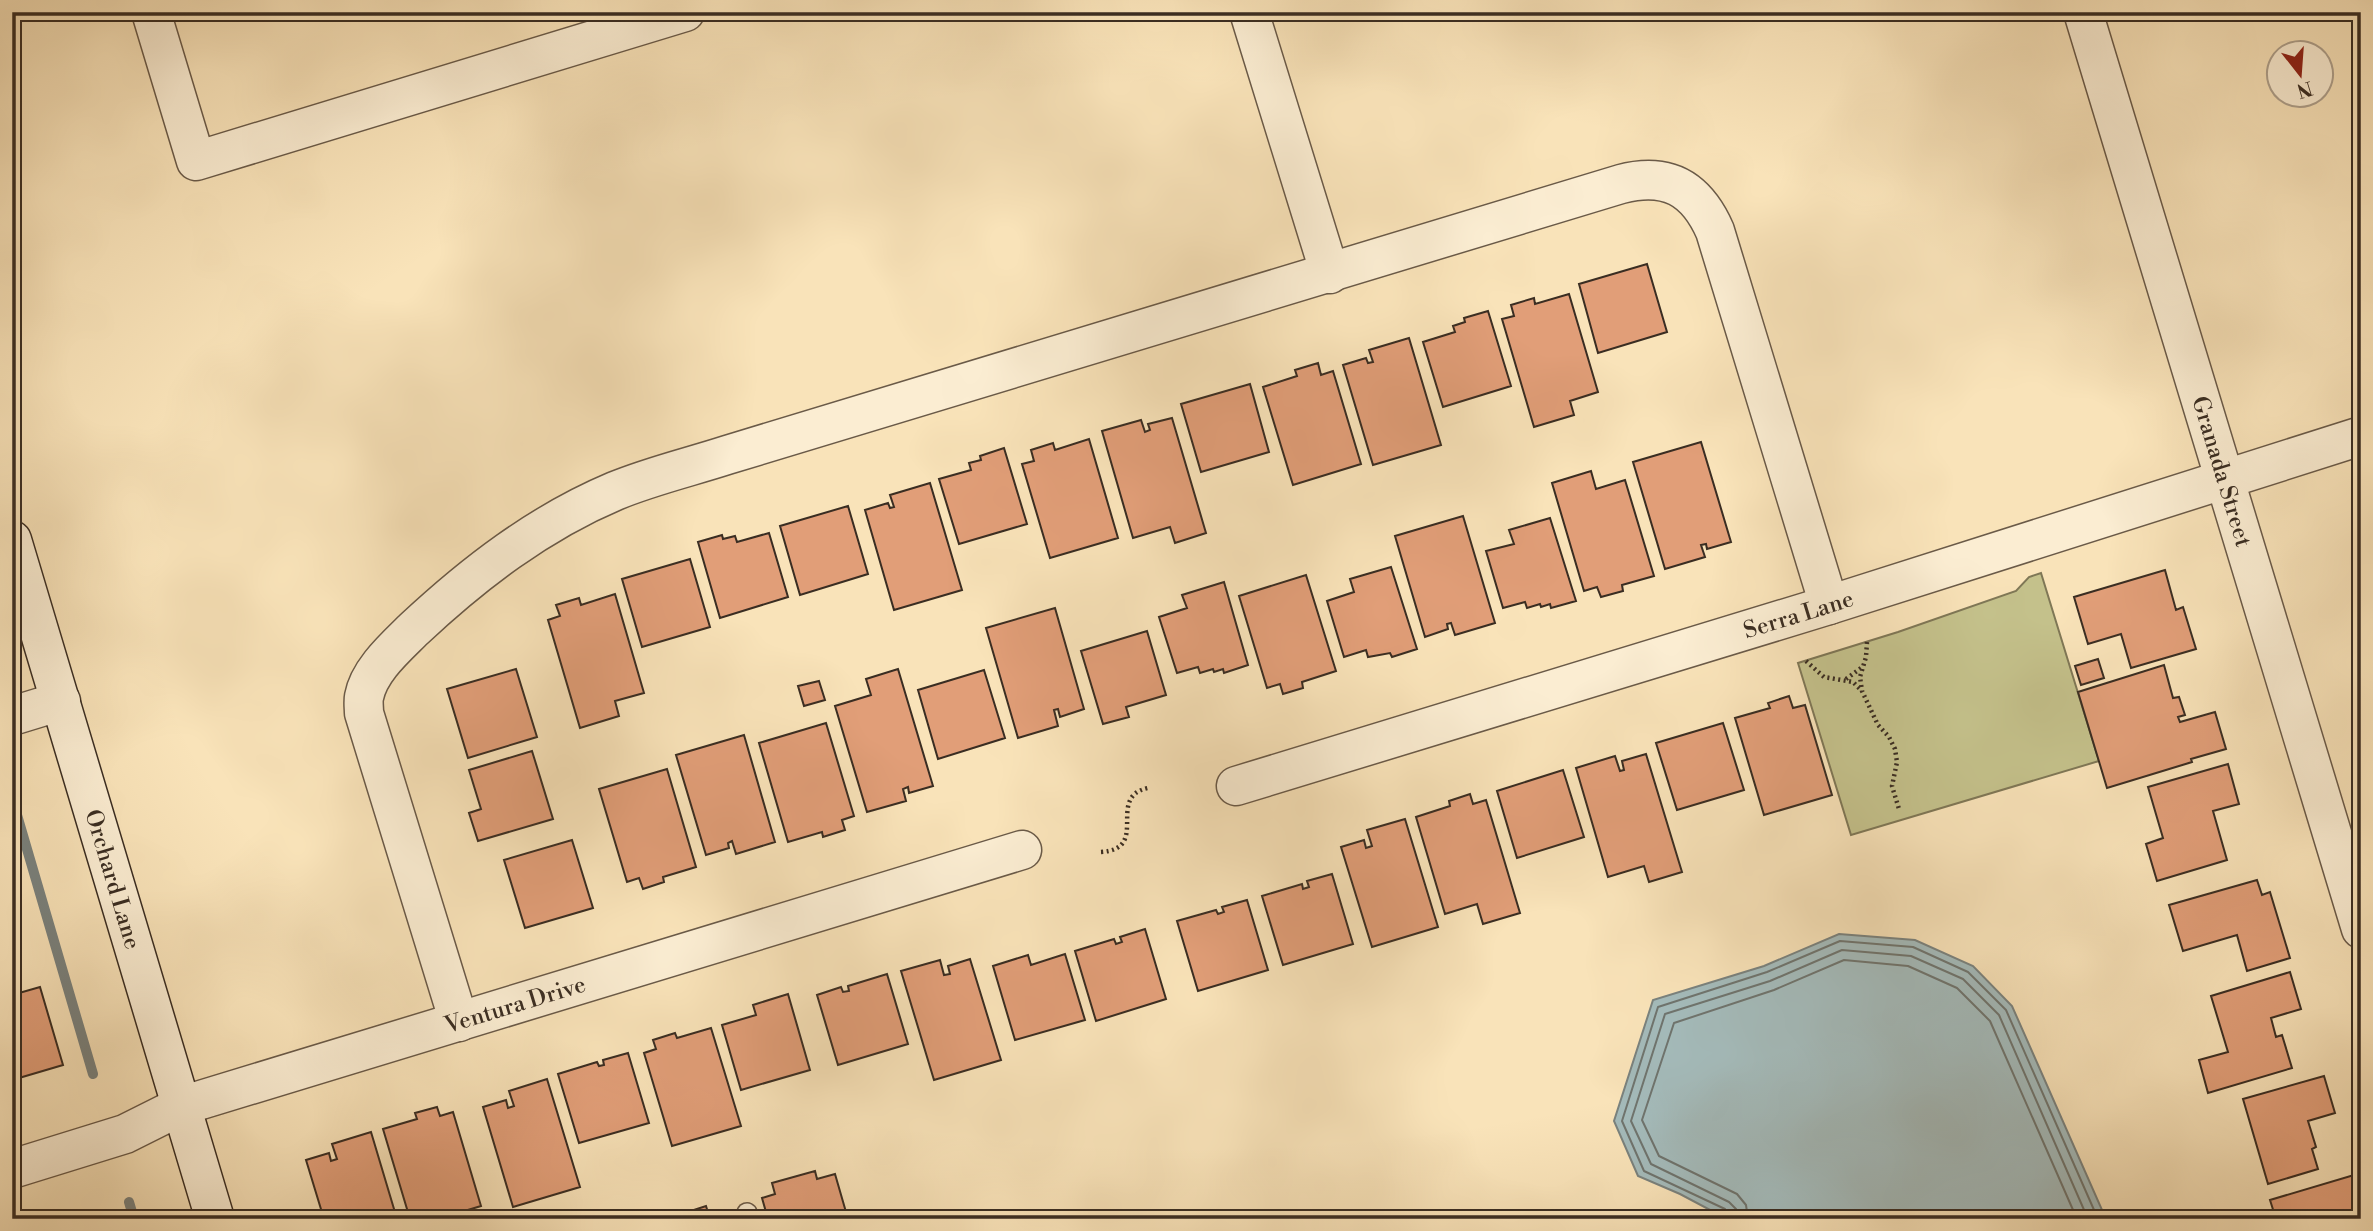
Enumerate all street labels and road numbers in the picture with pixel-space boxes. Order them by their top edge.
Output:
street label: Granada Street [2185,393,2257,550]
street label: Serra Lane [1740,585,1857,645]
street label: Orchard Lane [78,806,147,953]
street label: Ventura Drive [440,971,589,1040]

